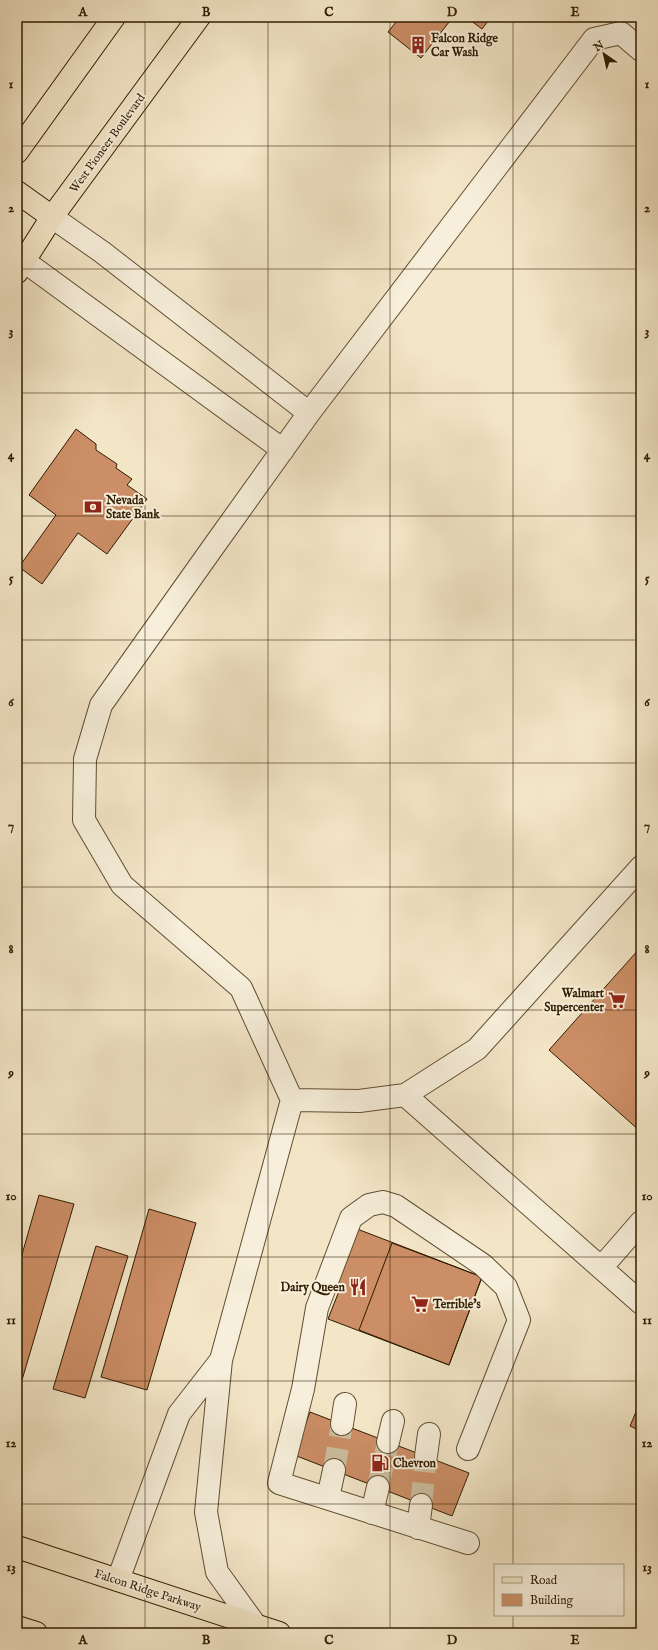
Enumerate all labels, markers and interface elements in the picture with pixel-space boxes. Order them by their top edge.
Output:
text: A [78,4,89,21]
text: B [202,4,211,21]
text: C [324,4,334,21]
text: D [447,4,458,21]
text: E [570,4,580,21]
place label: Falcon Ridge Car Wash [431,31,499,60]
north arrow [584,34,624,74]
building icon: Falcon Ridge Car Wash [408,35,428,55]
text: N [590,38,607,56]
text: 1 [9,76,14,93]
text: 1 [645,76,650,93]
street label: West Pioneer Boulevard [66,90,149,196]
text: 2 [8,200,14,217]
text: 2 [644,200,650,217]
text: 3 [9,323,14,340]
text: 3 [645,323,650,340]
text: 4 [8,447,15,464]
text: 4 [644,447,651,464]
place label: Nevada State Bank [105,493,160,522]
bank icon: Nevada State Bank [83,497,103,517]
text: 5 [9,570,14,587]
text: 5 [645,570,650,587]
text: 6 [8,694,14,711]
text: 6 [644,694,650,711]
text: 7 [8,818,14,835]
text: 7 [644,818,650,835]
text: 8 [8,941,14,958]
text: 8 [644,941,650,958]
place label: Walmart Supercenter [544,986,605,1016]
supermarket icon: Walmart Supercenter [607,990,627,1010]
text: 9 [7,1065,14,1082]
text: 9 [643,1065,650,1082]
text: 10 [5,1188,17,1205]
text: 10 [641,1188,653,1205]
restaurant icon: Dairy Queen [348,1277,368,1297]
place label: Dairy Queen [281,1280,346,1296]
supermarket icon: Terrible's [410,1294,430,1314]
place label: Terrible's [432,1297,482,1312]
text: 11 [6,1312,16,1329]
text: 11 [642,1312,652,1329]
text: 12 [6,1435,16,1452]
text: 12 [642,1435,652,1452]
fuel station icon: Chevron [370,1453,390,1473]
place label: Chevron [393,1456,437,1471]
text: 13 [6,1559,16,1576]
text: 13 [642,1559,652,1576]
legend [494,1564,624,1616]
street label: Falcon Ridge Parkway [93,1566,203,1615]
text: Road [530,1573,558,1588]
text: Building [530,1593,574,1608]
text: A [78,1632,89,1649]
text: B [202,1632,211,1649]
text: C [324,1632,334,1649]
text: D [447,1632,458,1649]
text: E [570,1632,580,1649]

